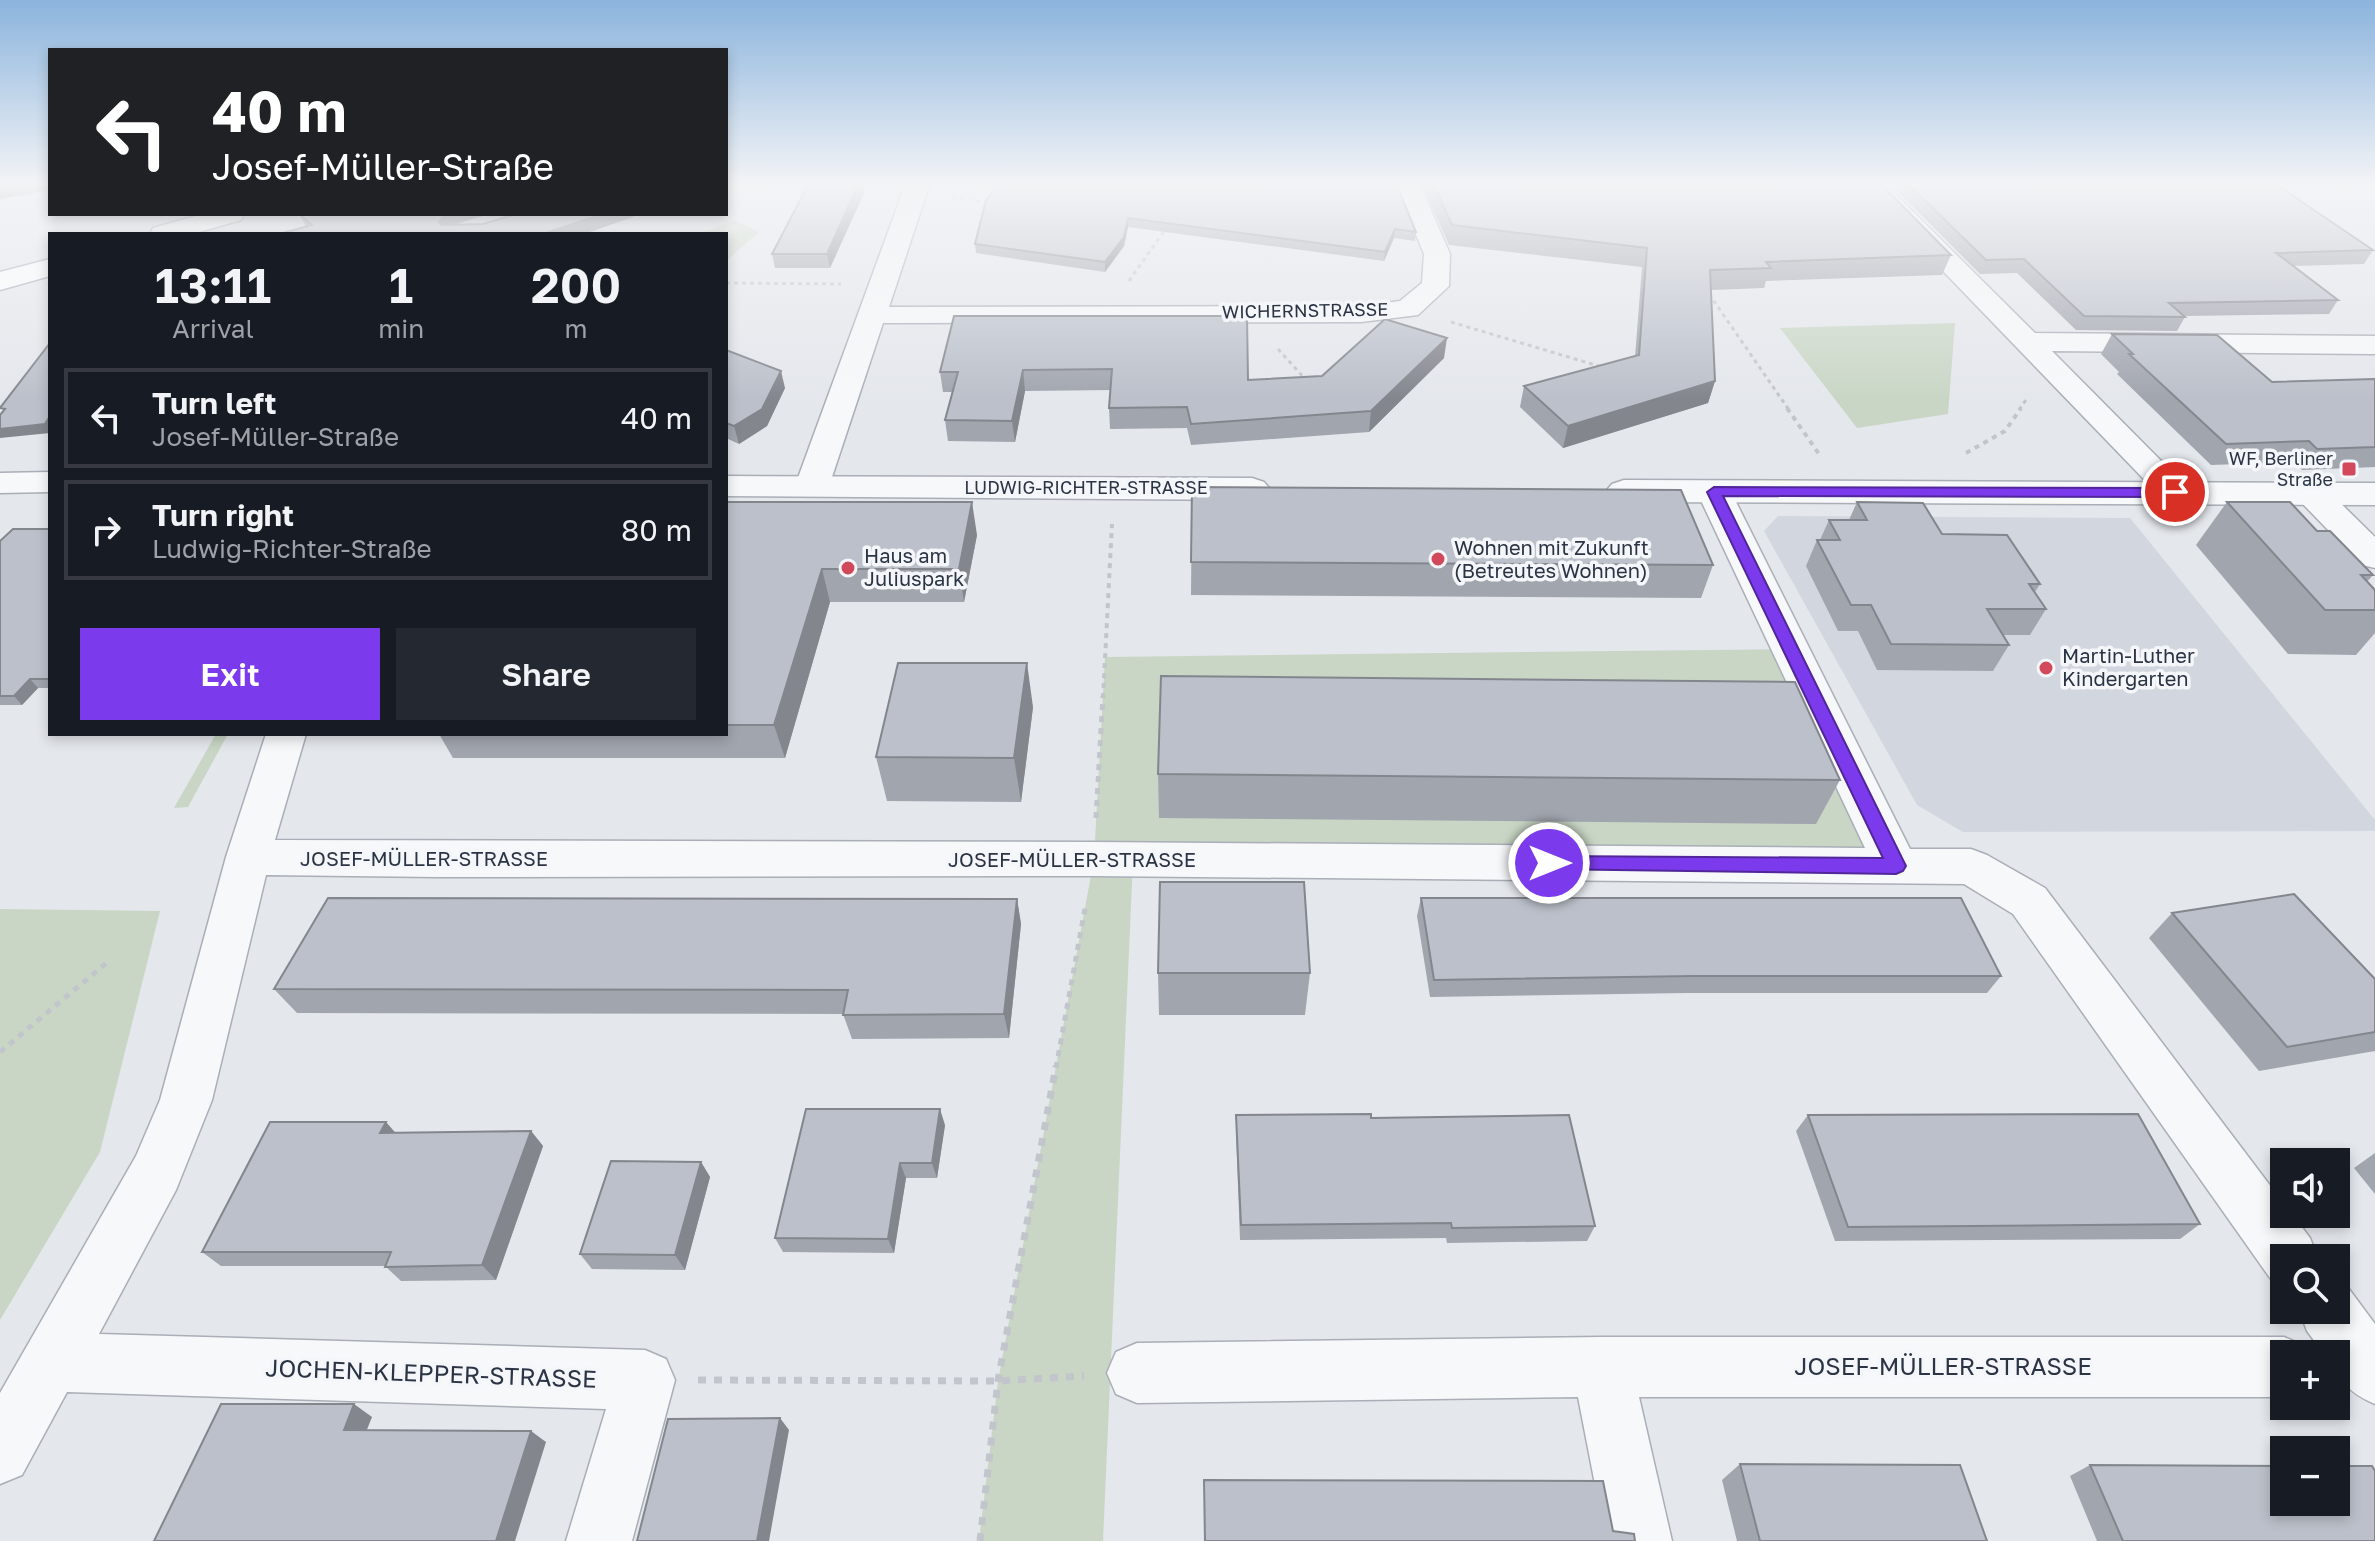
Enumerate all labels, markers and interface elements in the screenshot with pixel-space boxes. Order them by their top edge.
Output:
text: 40 m [212,77,346,144]
icon: left [80,80,184,184]
text: Josef-Müller-Straße [212,145,554,188]
text: 13:11 [155,256,271,314]
text: 1 [389,256,413,314]
text: 200 [531,256,621,314]
street label: WICHERNSTRASSE [1222,298,1388,322]
text: Arrival [172,313,254,344]
text: min [378,313,424,344]
text: m [565,313,588,344]
text: Turn left [152,385,277,421]
icon: left [84,396,128,440]
text: 40 m [621,400,692,436]
text: Josef-Müller-Straße [152,421,399,452]
place label: WF, Berliner Straße [2229,447,2333,490]
pin [2141,458,2209,526]
marker: WF, Berliner Straße [2340,460,2358,478]
icon: arrive [2153,470,2197,514]
street label: LUDWIG-RICHTER-STRASSE [964,476,1208,498]
text: Turn right [152,497,294,533]
icon: right [84,508,128,552]
text: 80 m [621,512,692,548]
text: Ludwig-Richter-Straße [152,533,432,564]
place label: Wohnen mit Zukunft (Betreutes Wohnen) [1454,535,1649,582]
place label: Haus am Juliuspark [864,543,964,590]
marker: Wohnen mit Zukunft (Betreutes Wohnen) [1429,550,1447,568]
marker: Haus am Juliuspark [839,559,857,577]
button: Exit [80,628,380,720]
button: Share [396,628,696,720]
place label: Martin-Luther Kindergarten [2062,643,2195,690]
marker: Martin-Luther Kindergarten [2037,659,2055,677]
position arrow [1507,821,1591,905]
street label: JOSEF-MÜLLER-STRASSE [300,846,548,870]
street label: JOSEF-MÜLLER-STRASSE [948,847,1196,871]
map controls [2270,1148,2350,1516]
button: sound [2270,1148,2350,1228]
button: search [2270,1244,2350,1324]
button: + [2270,1340,2350,1420]
street label: JOSEF-MÜLLER-STRASSE [1794,1351,2092,1380]
street label: JOCHEN-KLEPPER-STRASSE [265,1352,597,1393]
button: − [2270,1436,2350,1516]

